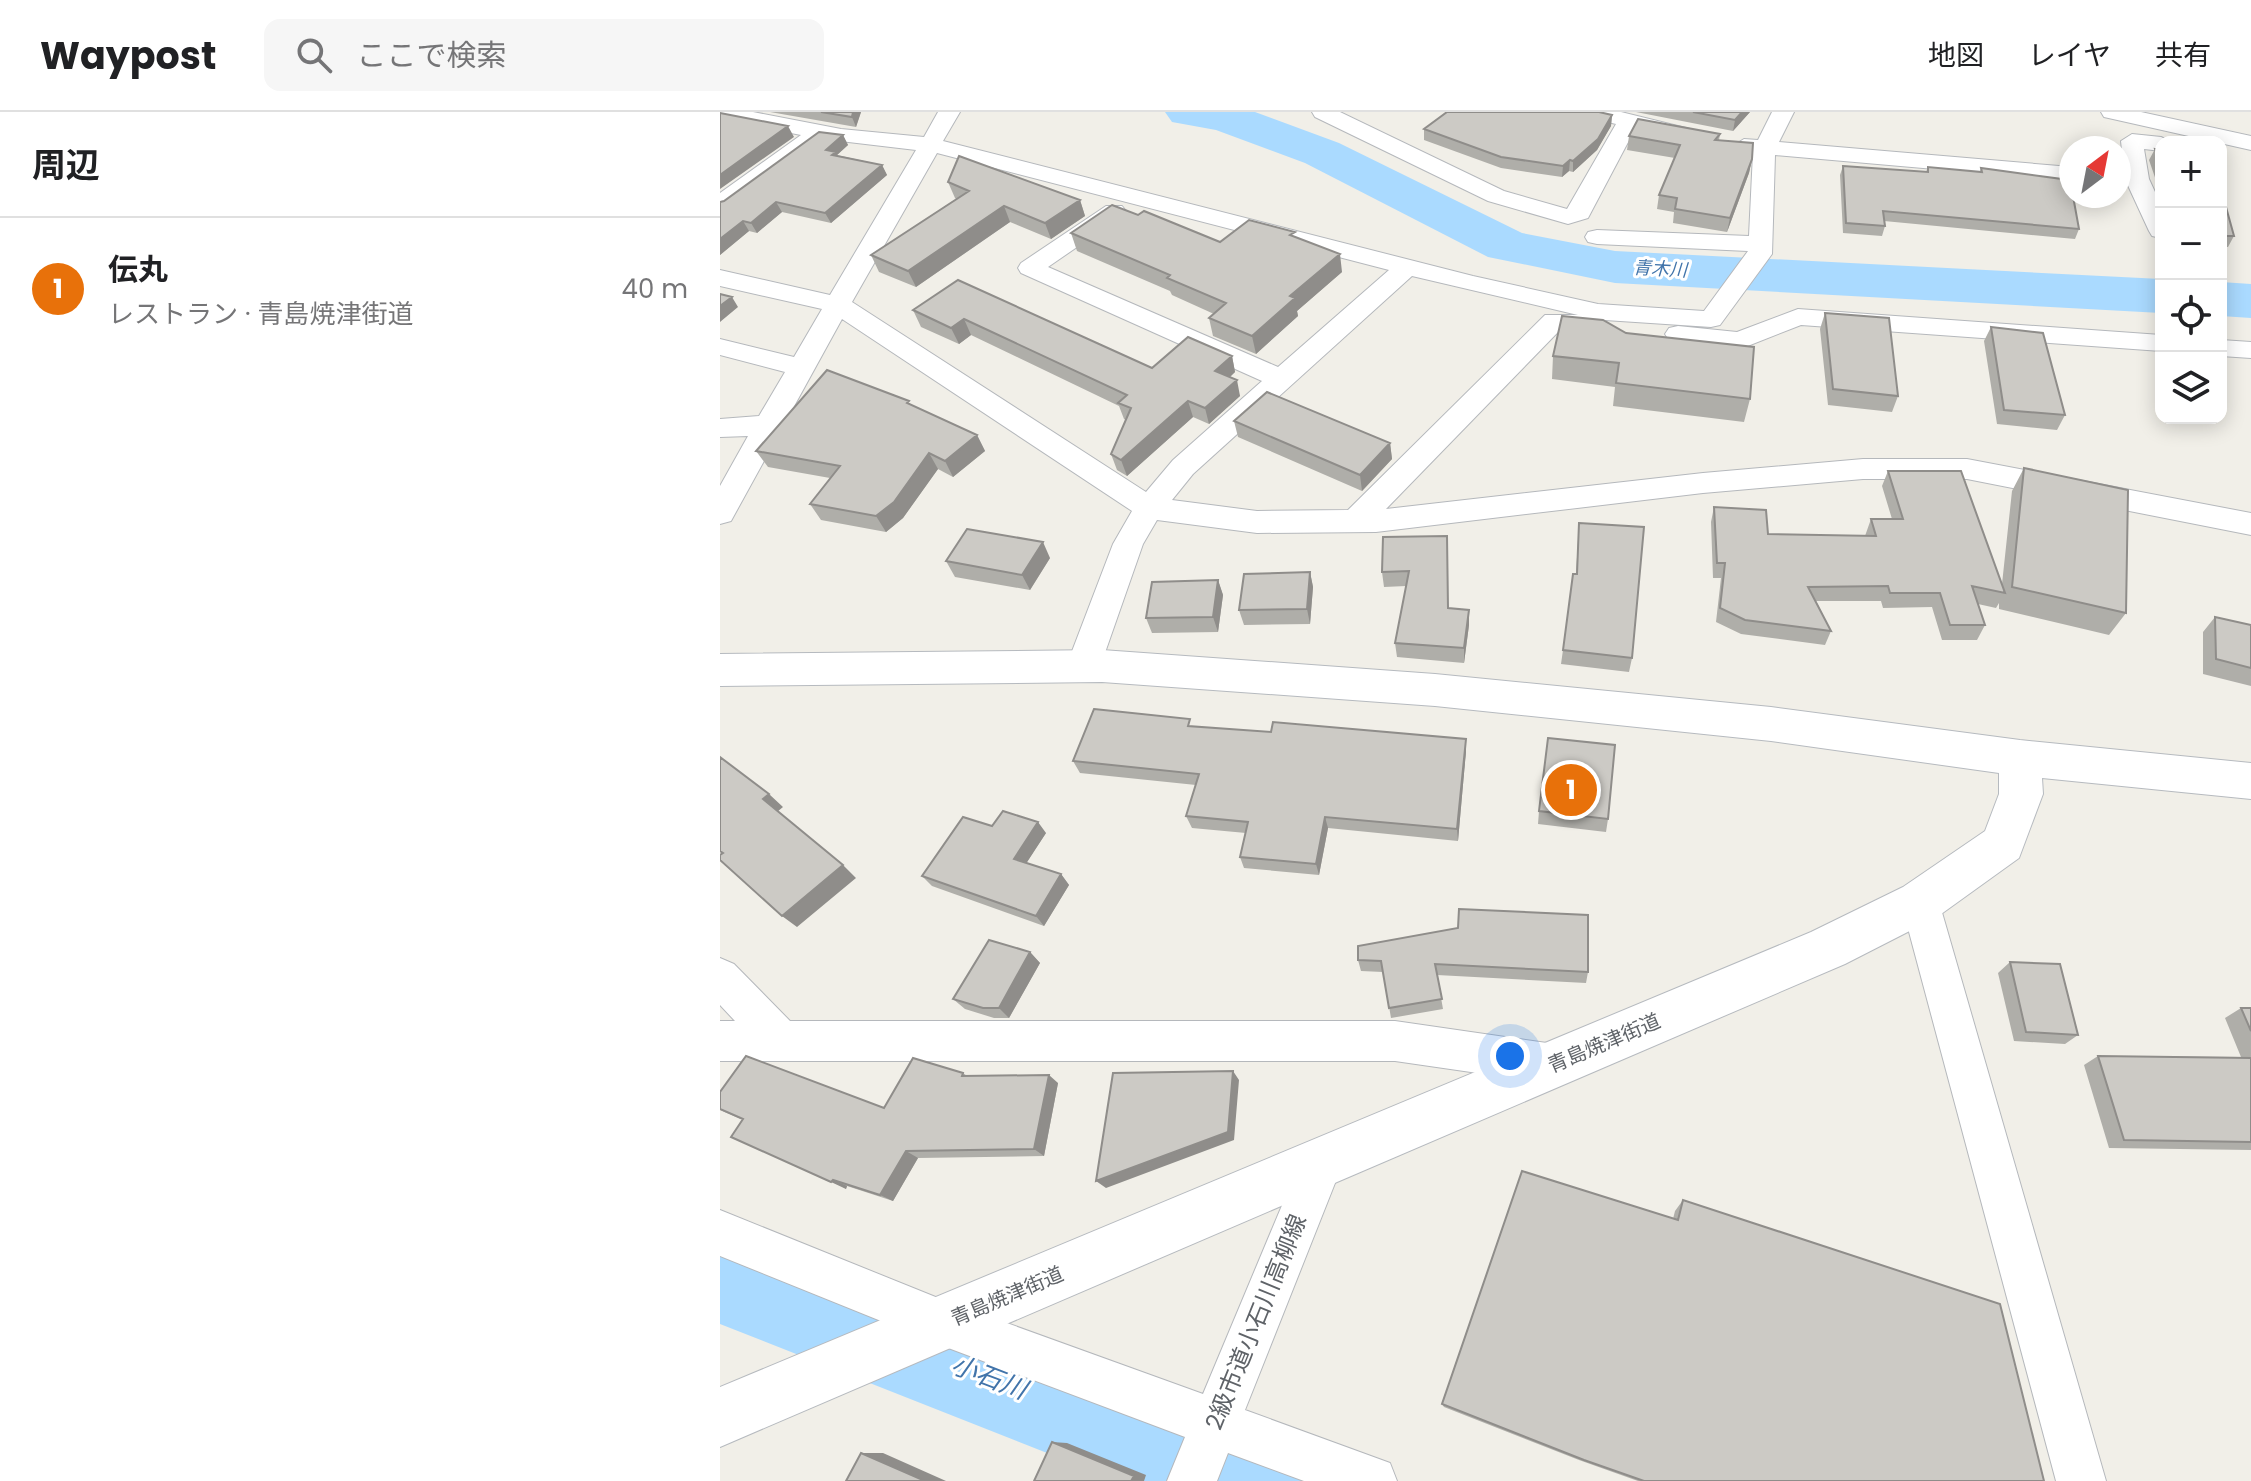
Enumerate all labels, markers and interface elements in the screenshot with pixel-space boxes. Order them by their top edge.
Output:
search box [264,19,824,91]
text: Waypost [40,29,216,82]
icon: search [292,33,336,77]
text: ここで検索 [356,34,506,77]
text: 地図 [1928,36,1984,75]
text: レイヤ [2028,36,2111,75]
text: 共有 [2155,36,2211,75]
north arrow [2059,136,2131,208]
map controls [2155,136,2227,424]
button: + [2155,136,2227,208]
text: 周辺 [32,141,100,189]
button: − [2155,208,2227,280]
text: 伝丸 [108,248,168,291]
water label: 青木川 [1632,255,1690,283]
text: 1 [53,271,63,307]
text: 40 m [622,271,688,307]
button: locate [2155,280,2227,352]
text: レストラン · 青島焼津街道 [108,296,413,332]
button: layers [2155,352,2227,424]
pin: 1 [1545,760,1597,820]
street label: 青島焼津街道 [1543,1007,1665,1079]
your location [1490,1036,1530,1076]
street label: 2級市道小石川高柳線 [1197,1209,1314,1435]
street label: 青島焼津街道 [946,1260,1068,1332]
water label: 小石川 [946,1346,1035,1409]

